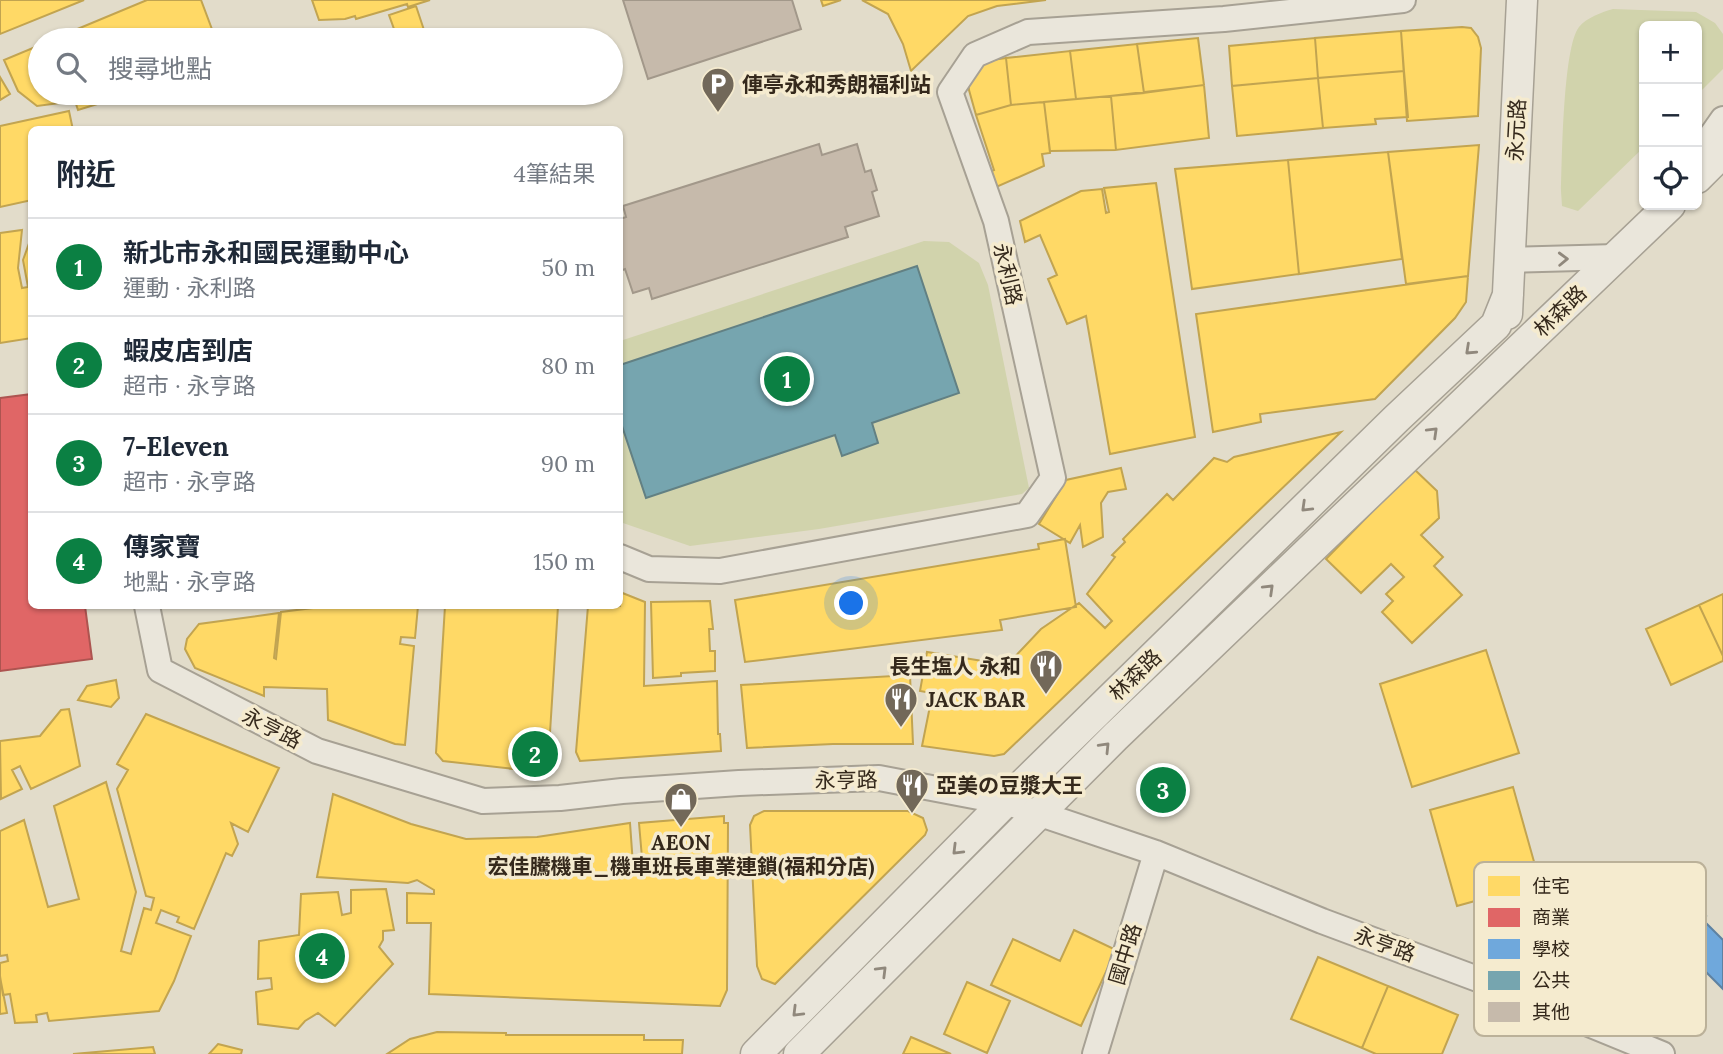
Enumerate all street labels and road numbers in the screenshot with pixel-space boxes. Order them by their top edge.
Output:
street label: 永元路 [1501,98,1531,162]
street label: 永利路 [988,240,1028,308]
street label: 林森路 [1528,279,1592,343]
street label: 林森路 [1103,643,1167,707]
street label: 永亨路 [238,702,306,754]
street label: 永亨路 [814,766,878,794]
street label: 國中路 [1103,920,1147,988]
street label: 永亨路 [1351,921,1419,967]

